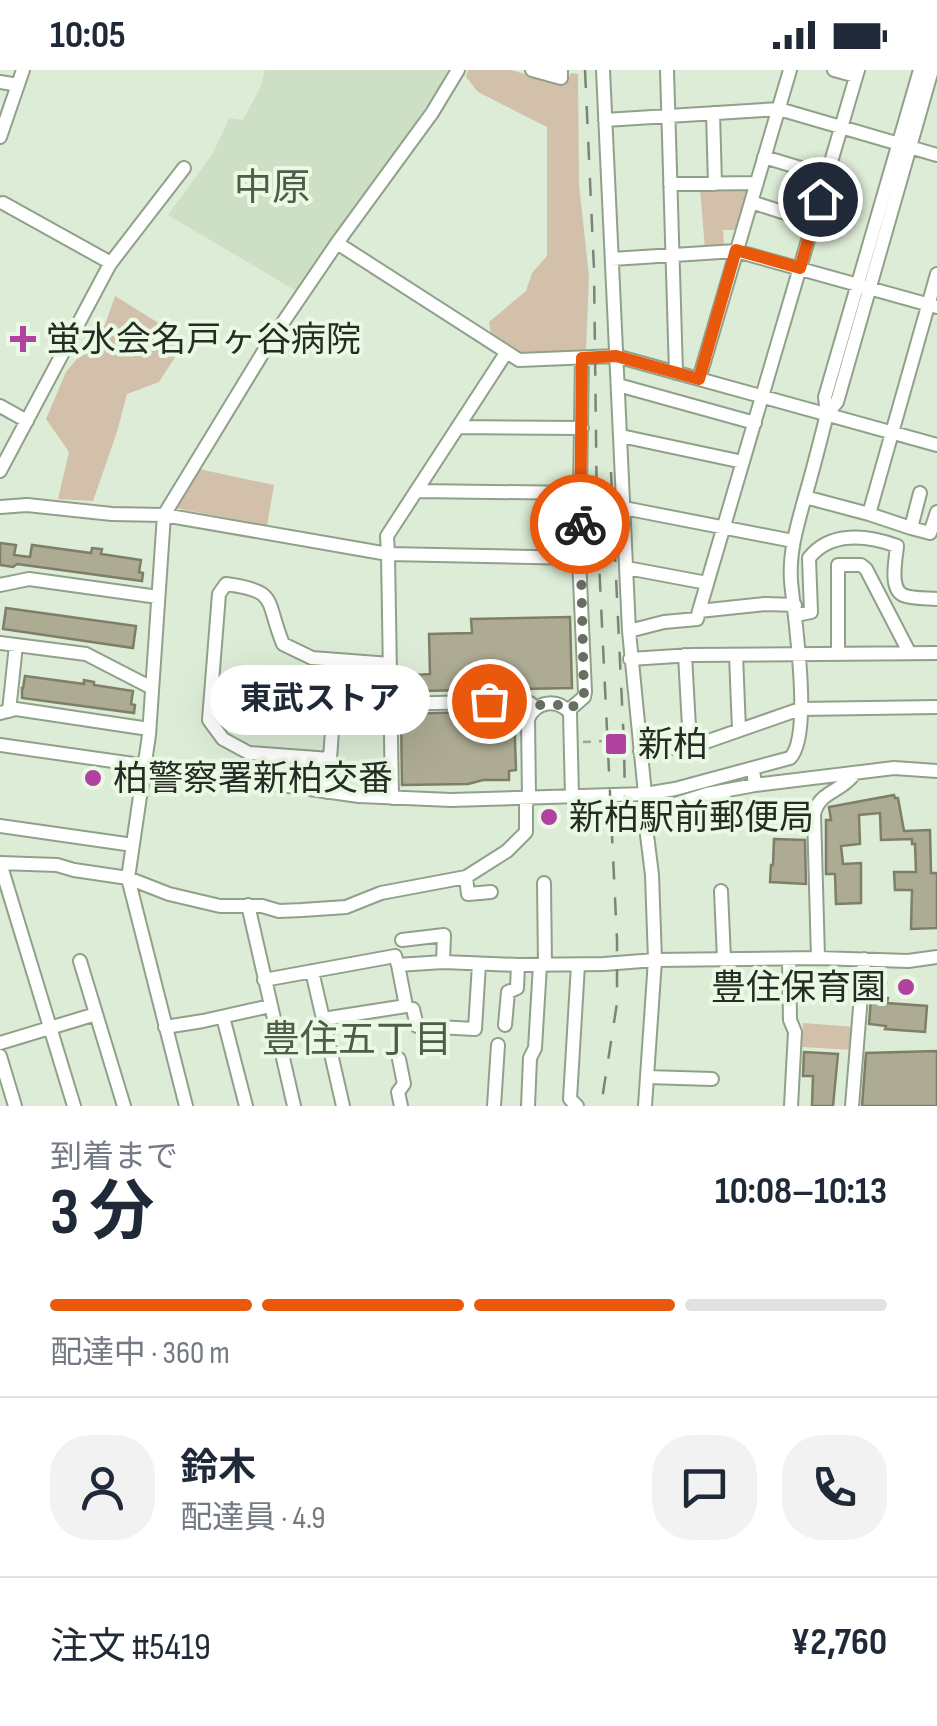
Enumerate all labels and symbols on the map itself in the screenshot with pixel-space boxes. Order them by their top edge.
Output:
pin [778,157,863,242]
district label: 中原 [234,166,310,211]
place label: 蛍水会名戸ヶ谷病院 [46,319,361,362]
marker: 蛍水会名戸ヶ谷病院 [10,326,36,352]
courier [530,474,630,574]
pin [447,659,532,744]
callout: 東武ストア [209,666,429,736]
place label: 新柏 [638,724,708,767]
marker: 新柏 [603,731,629,757]
place label: 柏警察署新柏交番 [113,758,393,801]
marker: 柏警察署新柏交番 [82,767,104,789]
place label: 新柏駅前郵便局 [569,797,814,840]
marker: 新柏駅前郵便局 [538,806,560,828]
place label: 豊住保育園 [711,967,886,1010]
marker: 豊住保育園 [895,976,917,998]
district label: 豊住五丁目 [262,1018,452,1063]

